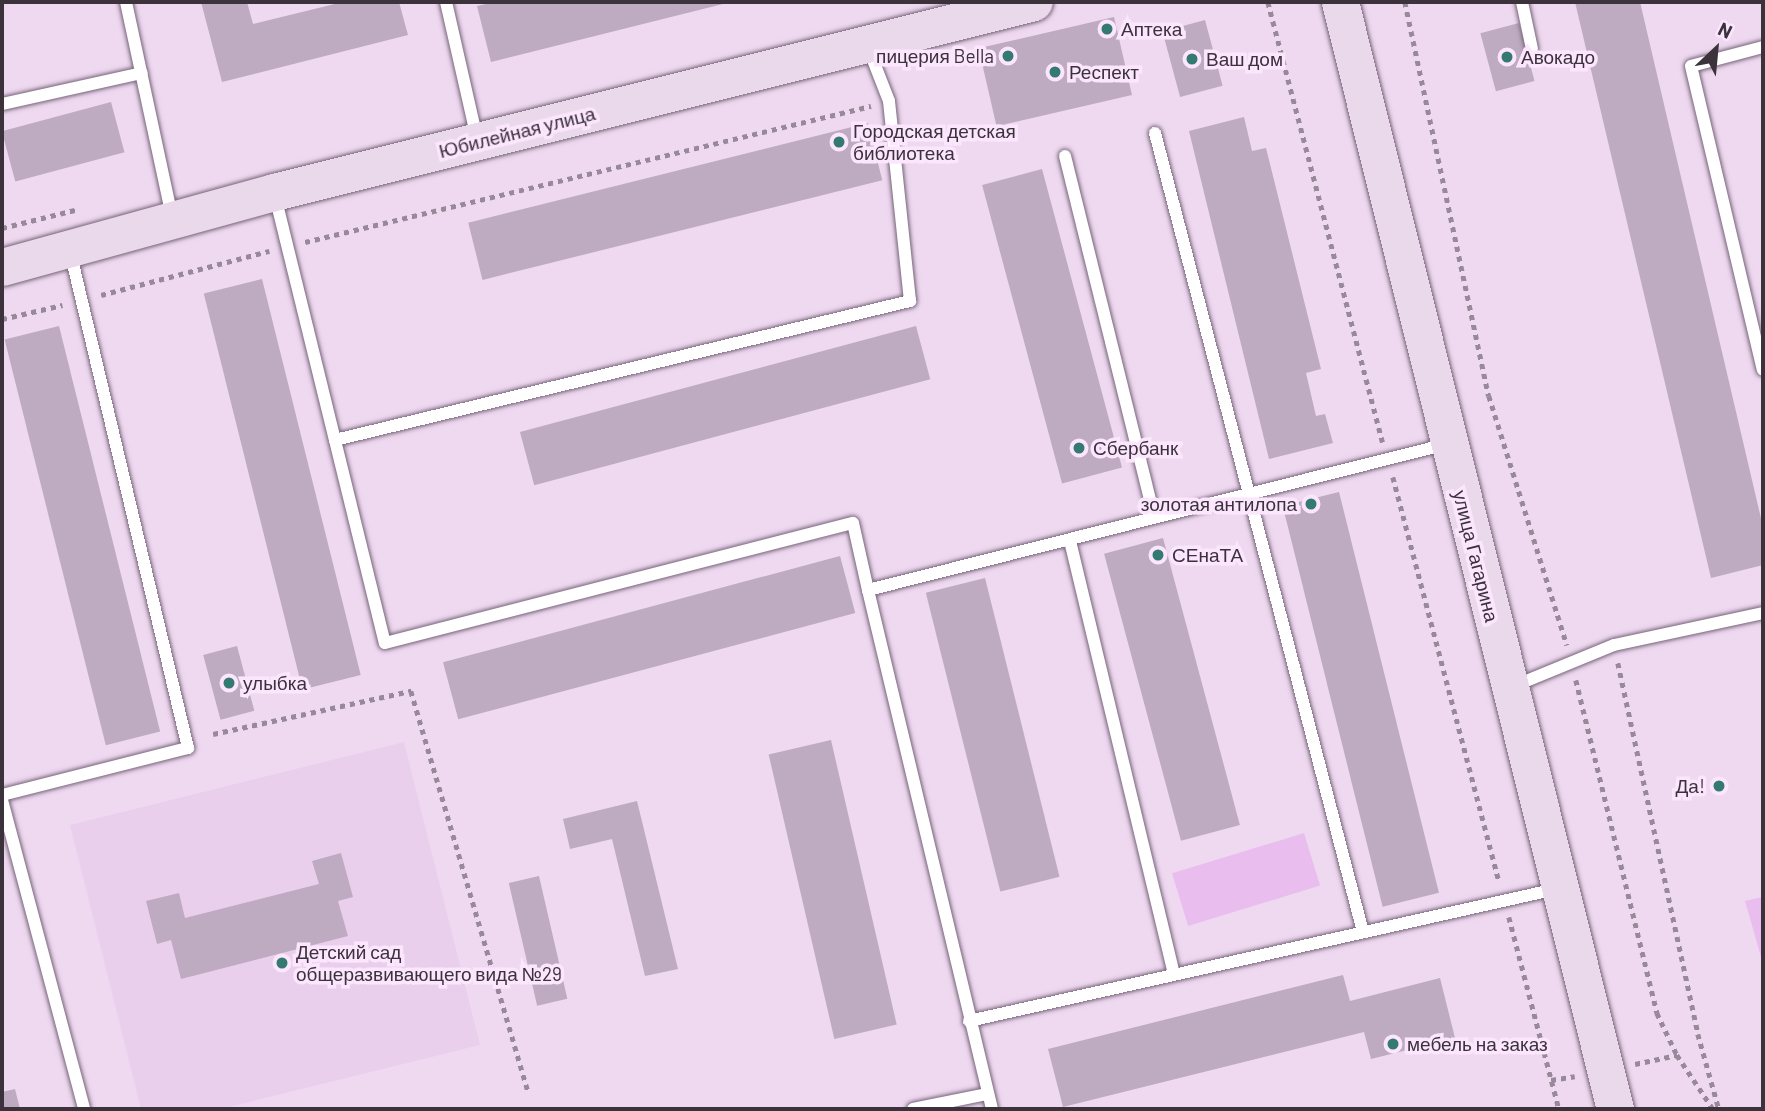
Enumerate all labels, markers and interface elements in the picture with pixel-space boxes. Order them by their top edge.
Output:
north arrow [1681,14,1751,84]
text: N [1715,17,1736,43]
place label: Аптека [1121,18,1182,40]
marker: Аптека [1099,21,1115,37]
place label: пицерия Bella [876,45,994,67]
place label: Авокадо [1521,46,1595,68]
marker: пицерия Bella [1000,48,1016,64]
place label: Ваш дом [1206,48,1283,70]
marker: Авокадо [1499,49,1515,65]
marker: Ваш дом [1184,51,1200,67]
place label: Респект [1069,61,1139,83]
marker: Респект [1047,64,1063,80]
street label: Юбилейная улица [436,102,598,162]
place label: Городская детская библиотека [853,120,1016,164]
marker: Городская детская библиотека [831,134,847,150]
place label: Сбербанк [1093,437,1178,459]
marker: Сбербанк [1071,440,1087,456]
street label: улица Гагарина [1449,488,1503,624]
place label: золотая антилопа [1141,493,1297,515]
marker: золотая антилопа [1303,496,1319,512]
place label: СЕнаТА [1172,544,1243,566]
marker: СЕнаТА [1150,547,1166,563]
place label: улыбка [243,672,307,694]
marker: улыбка [221,675,237,691]
place label: Да! [1676,775,1705,797]
marker: Да! [1711,778,1727,794]
place label: Детский сад общеразвивающего вида №29 [296,941,562,985]
marker: Детский сад общеразвивающего вида №29 [274,955,290,971]
place label: мебель на заказ [1407,1033,1548,1055]
marker: мебель на заказ [1385,1036,1401,1052]

